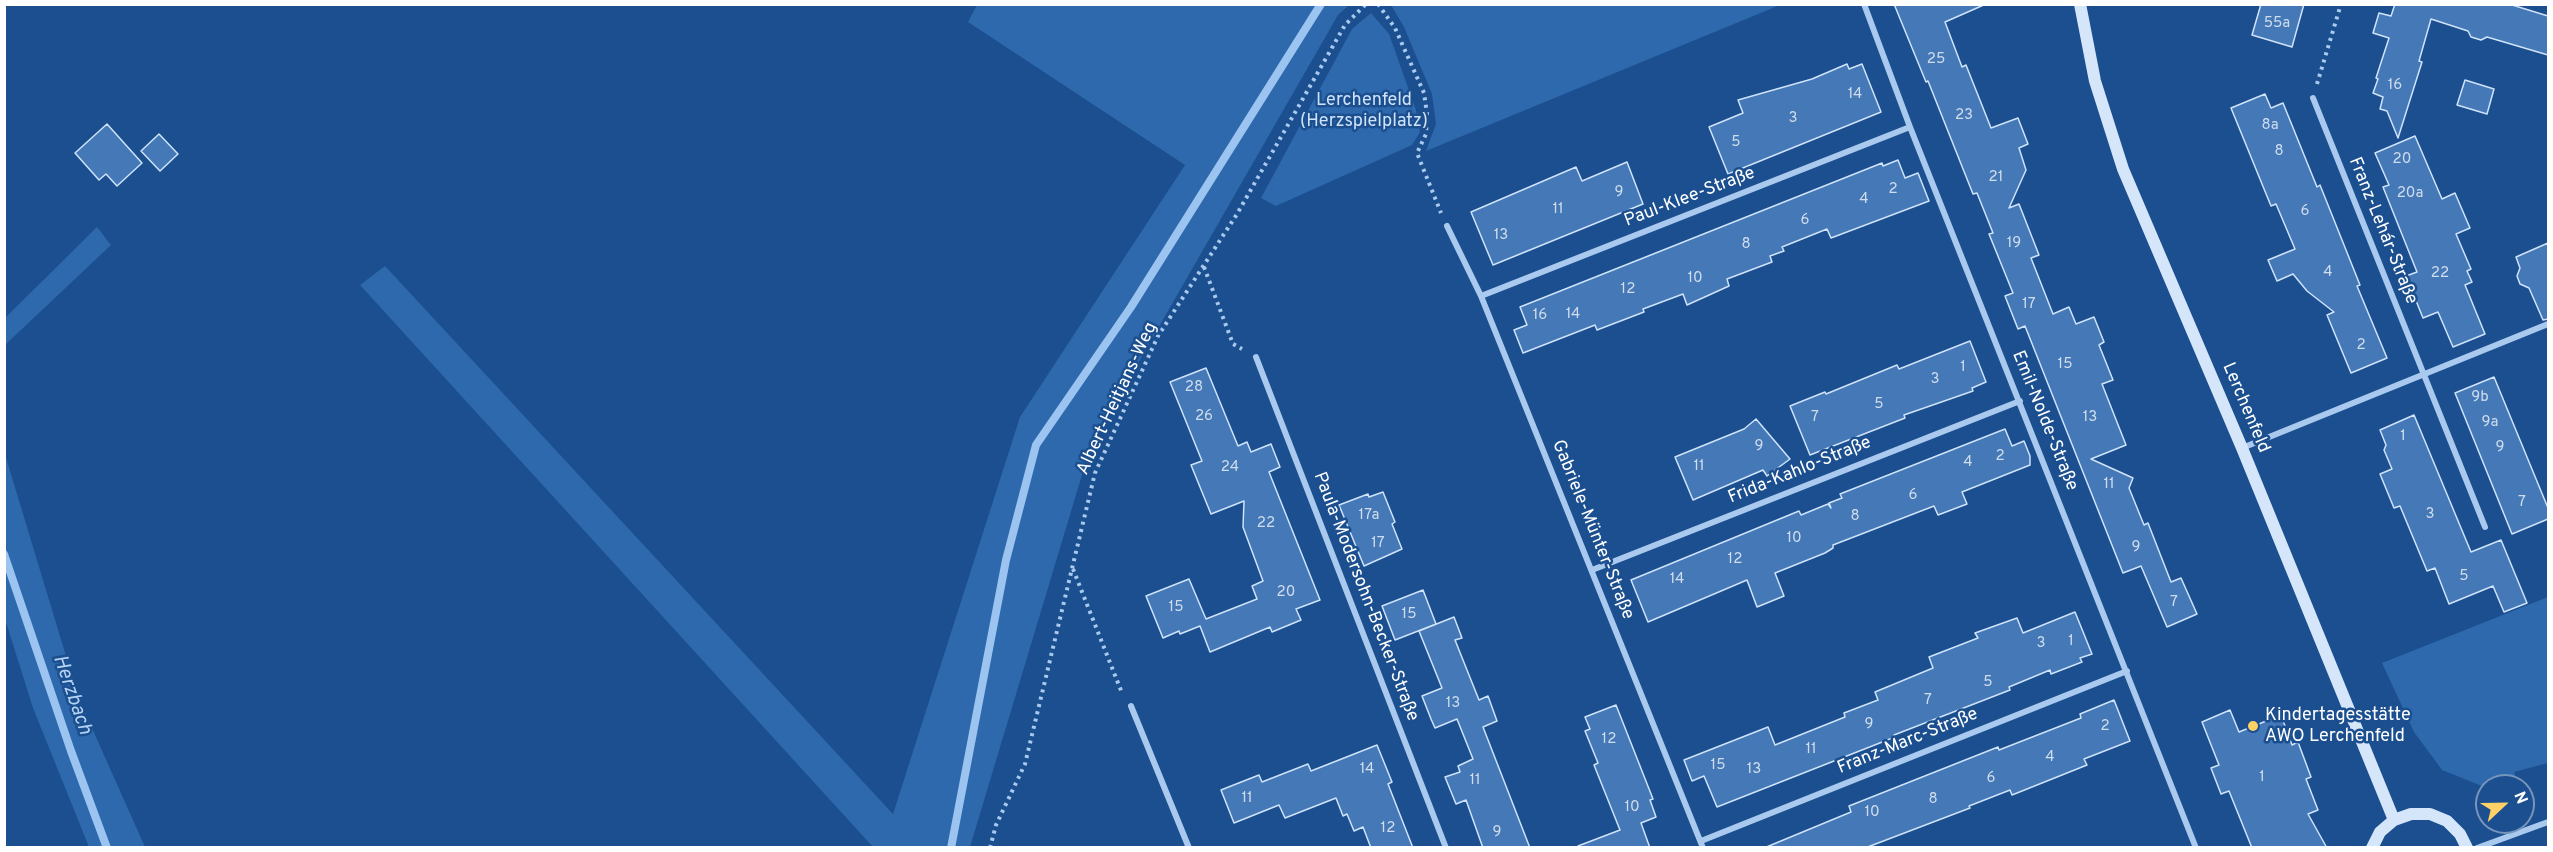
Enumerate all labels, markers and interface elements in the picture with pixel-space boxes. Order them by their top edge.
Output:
house number: 55a [2264,15,2290,33]
house number: 25 [1927,51,1945,69]
house number: 16 [2388,77,2402,95]
house number: 14 [1848,86,1862,104]
park label: Lerchenfeld (Herzspielplatz) [1300,90,1428,132]
house number: 23 [1955,107,1973,125]
house number: 3 [1788,110,1798,128]
house number: 8a [2261,117,2279,135]
house number: 5 [1731,134,1741,152]
house number: 8 [2274,143,2284,161]
house number: 20 [2393,151,2411,169]
street label: Franz-Lehár-Straße [2343,154,2421,308]
street label: Paul-Klee-Straße [1622,163,1758,233]
house number: 21 [1989,169,2003,187]
house number: 2 [1888,181,1898,199]
house number: 9 [1615,184,1623,202]
house number: 20a [2397,185,2423,203]
house number: 4 [1859,191,1869,209]
house number: 11 [1552,201,1564,219]
house number: 6 [2301,203,2309,221]
house number: 6 [1801,212,1809,230]
house number: 13 [1494,227,1508,245]
house number: 19 [2007,235,2021,253]
house number: 8 [1741,236,1751,254]
house number: 4 [2323,264,2333,282]
house number: 22 [2431,265,2449,283]
house number: 10 [1687,270,1703,288]
house number: 12 [1621,281,1635,299]
house number: 17 [2022,296,2036,314]
house number: 14 [1566,306,1580,324]
house number: 16 [1533,307,1547,325]
street label: Albert-Heitjans-Weg [1073,319,1163,479]
house number: 2 [2356,337,2366,355]
street label: Emil-Nolde-Straße [2006,348,2082,494]
house number: 15 [2058,356,2072,374]
house number: 1 [1960,359,1966,377]
street label: Lerchenfeld [2216,360,2274,456]
house number: 3 [1930,371,1940,389]
house number: 28 [1185,379,1203,397]
house number: 9b [2471,389,2489,407]
house number: 5 [1874,396,1884,414]
house number: 26 [1195,408,1213,426]
house number: 7 [1811,409,1819,427]
house number: 13 [2083,409,2097,427]
house number: 9a [2482,414,2498,432]
house number: 1 [2400,428,2406,446]
street label: Frida-Kahlo-Straße [1725,432,1875,510]
street label: Gabriele-Münter-Straße [1546,437,1638,623]
house number: 9 [1755,438,1763,456]
house number: 9 [2496,439,2504,457]
house number: 2 [1995,448,2005,466]
house number: 4 [1963,454,1973,472]
house number: 11 [1693,458,1705,476]
house number: 24 [1221,459,1239,477]
street label: Paula-Modersohn-Becker-Straße [1307,469,1423,725]
house number: 11 [2103,476,2115,494]
house number: 6 [1909,487,1917,505]
house number: 7 [2518,494,2526,512]
house number: 3 [2425,506,2435,524]
house number: 17a [1359,507,1379,525]
house number: 8 [1850,508,1860,526]
house number: 22 [1257,515,1275,533]
house number: 10 [1786,530,1802,548]
house number: 17 [1371,535,1385,553]
house number: 9 [2132,539,2140,557]
house number: 12 [1728,551,1742,569]
house number: 5 [2459,568,2469,586]
house number: 14 [1670,571,1684,589]
house number: 20 [1277,584,1295,602]
house number: 7 [2170,594,2178,612]
house number: 15 [1169,599,1183,617]
house number: 15 [1402,606,1416,624]
house number: 1 [2068,633,2074,651]
house number: 3 [2036,635,2046,653]
water label: Herzbach [46,652,96,738]
house number: 5 [1983,674,1993,692]
house number: 7 [1924,692,1932,710]
house number: 13 [1446,695,1460,713]
street label: Franz-Marc-Straße [1835,704,1981,780]
place label: Kindertagesstätte AWO Lerchenfeld [2265,705,2411,748]
house number: 9 [1865,716,1873,734]
house number: 2 [2100,718,2110,736]
marker: Kindertagesstätte AWO Lerchenfeld [2246,719,2260,733]
house number: 12 [1602,731,1616,749]
house number: 11 [1805,741,1817,759]
house number: 4 [2045,749,2055,767]
house number: 15 [1711,757,1725,775]
house number: 14 [1360,761,1374,779]
house number: 13 [1747,761,1761,779]
house number: 1 [2259,769,2265,787]
house number: 6 [1987,770,1995,788]
house number: 11 [1469,772,1481,790]
north arrow [2475,774,2535,834]
text: N [2508,789,2531,807]
house number: 11 [1241,790,1253,808]
house number: 8 [1928,791,1938,809]
house number: 10 [1624,799,1640,817]
house number: 10 [1864,804,1880,822]
house number: 12 [1381,820,1395,838]
house number: 9 [1493,824,1501,842]

